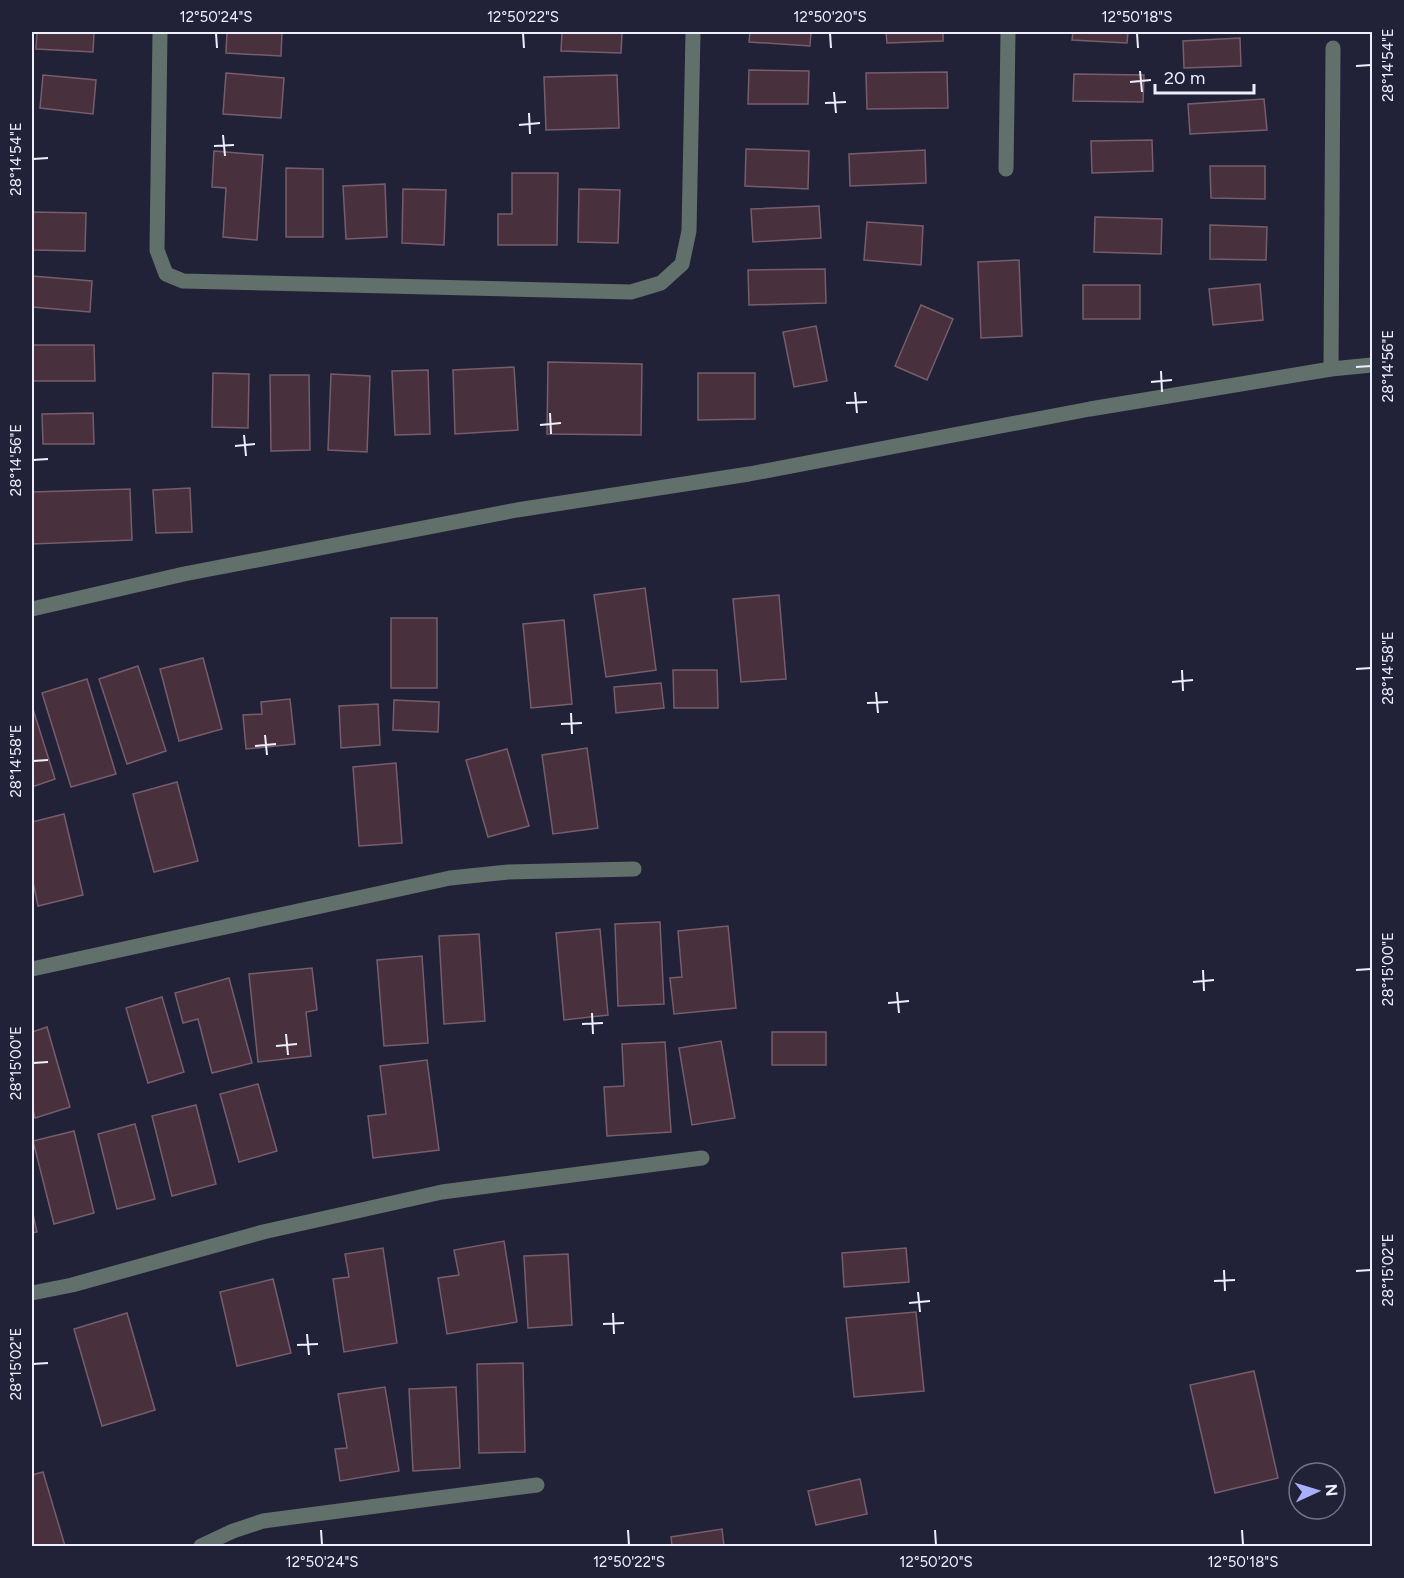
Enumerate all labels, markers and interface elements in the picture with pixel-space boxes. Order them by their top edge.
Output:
text: 12°50'24"S [179,8,253,26]
text: 12°50'22"S [487,8,559,26]
text: 12°50'20"S [793,8,867,26]
text: 12°50'18"S [1102,8,1172,26]
text: 28°14'54"E [1379,28,1397,102]
scale bar [1155,57,1254,95]
text: 20 m [1164,67,1205,89]
text: 28°14'54"E [7,122,25,196]
text: 28°14'56"E [1379,330,1397,402]
text: 28°14'56"E [7,424,25,496]
text: 28°14'58"E [1379,631,1397,705]
text: 28°14'58"E [7,724,25,798]
text: 28°15'00"E [1379,932,1397,1006]
text: 28°15'00"E [7,1026,25,1100]
text: 28°15'02"E [1379,1234,1397,1306]
text: 28°15'02"E [7,1328,25,1400]
north arrow [1287,1461,1347,1521]
text: N [1322,1483,1341,1497]
text: 12°50'24"S [285,1553,359,1571]
text: 12°50'22"S [593,1553,665,1571]
text: 12°50'20"S [899,1553,973,1571]
text: 12°50'18"S [1208,1553,1278,1571]

